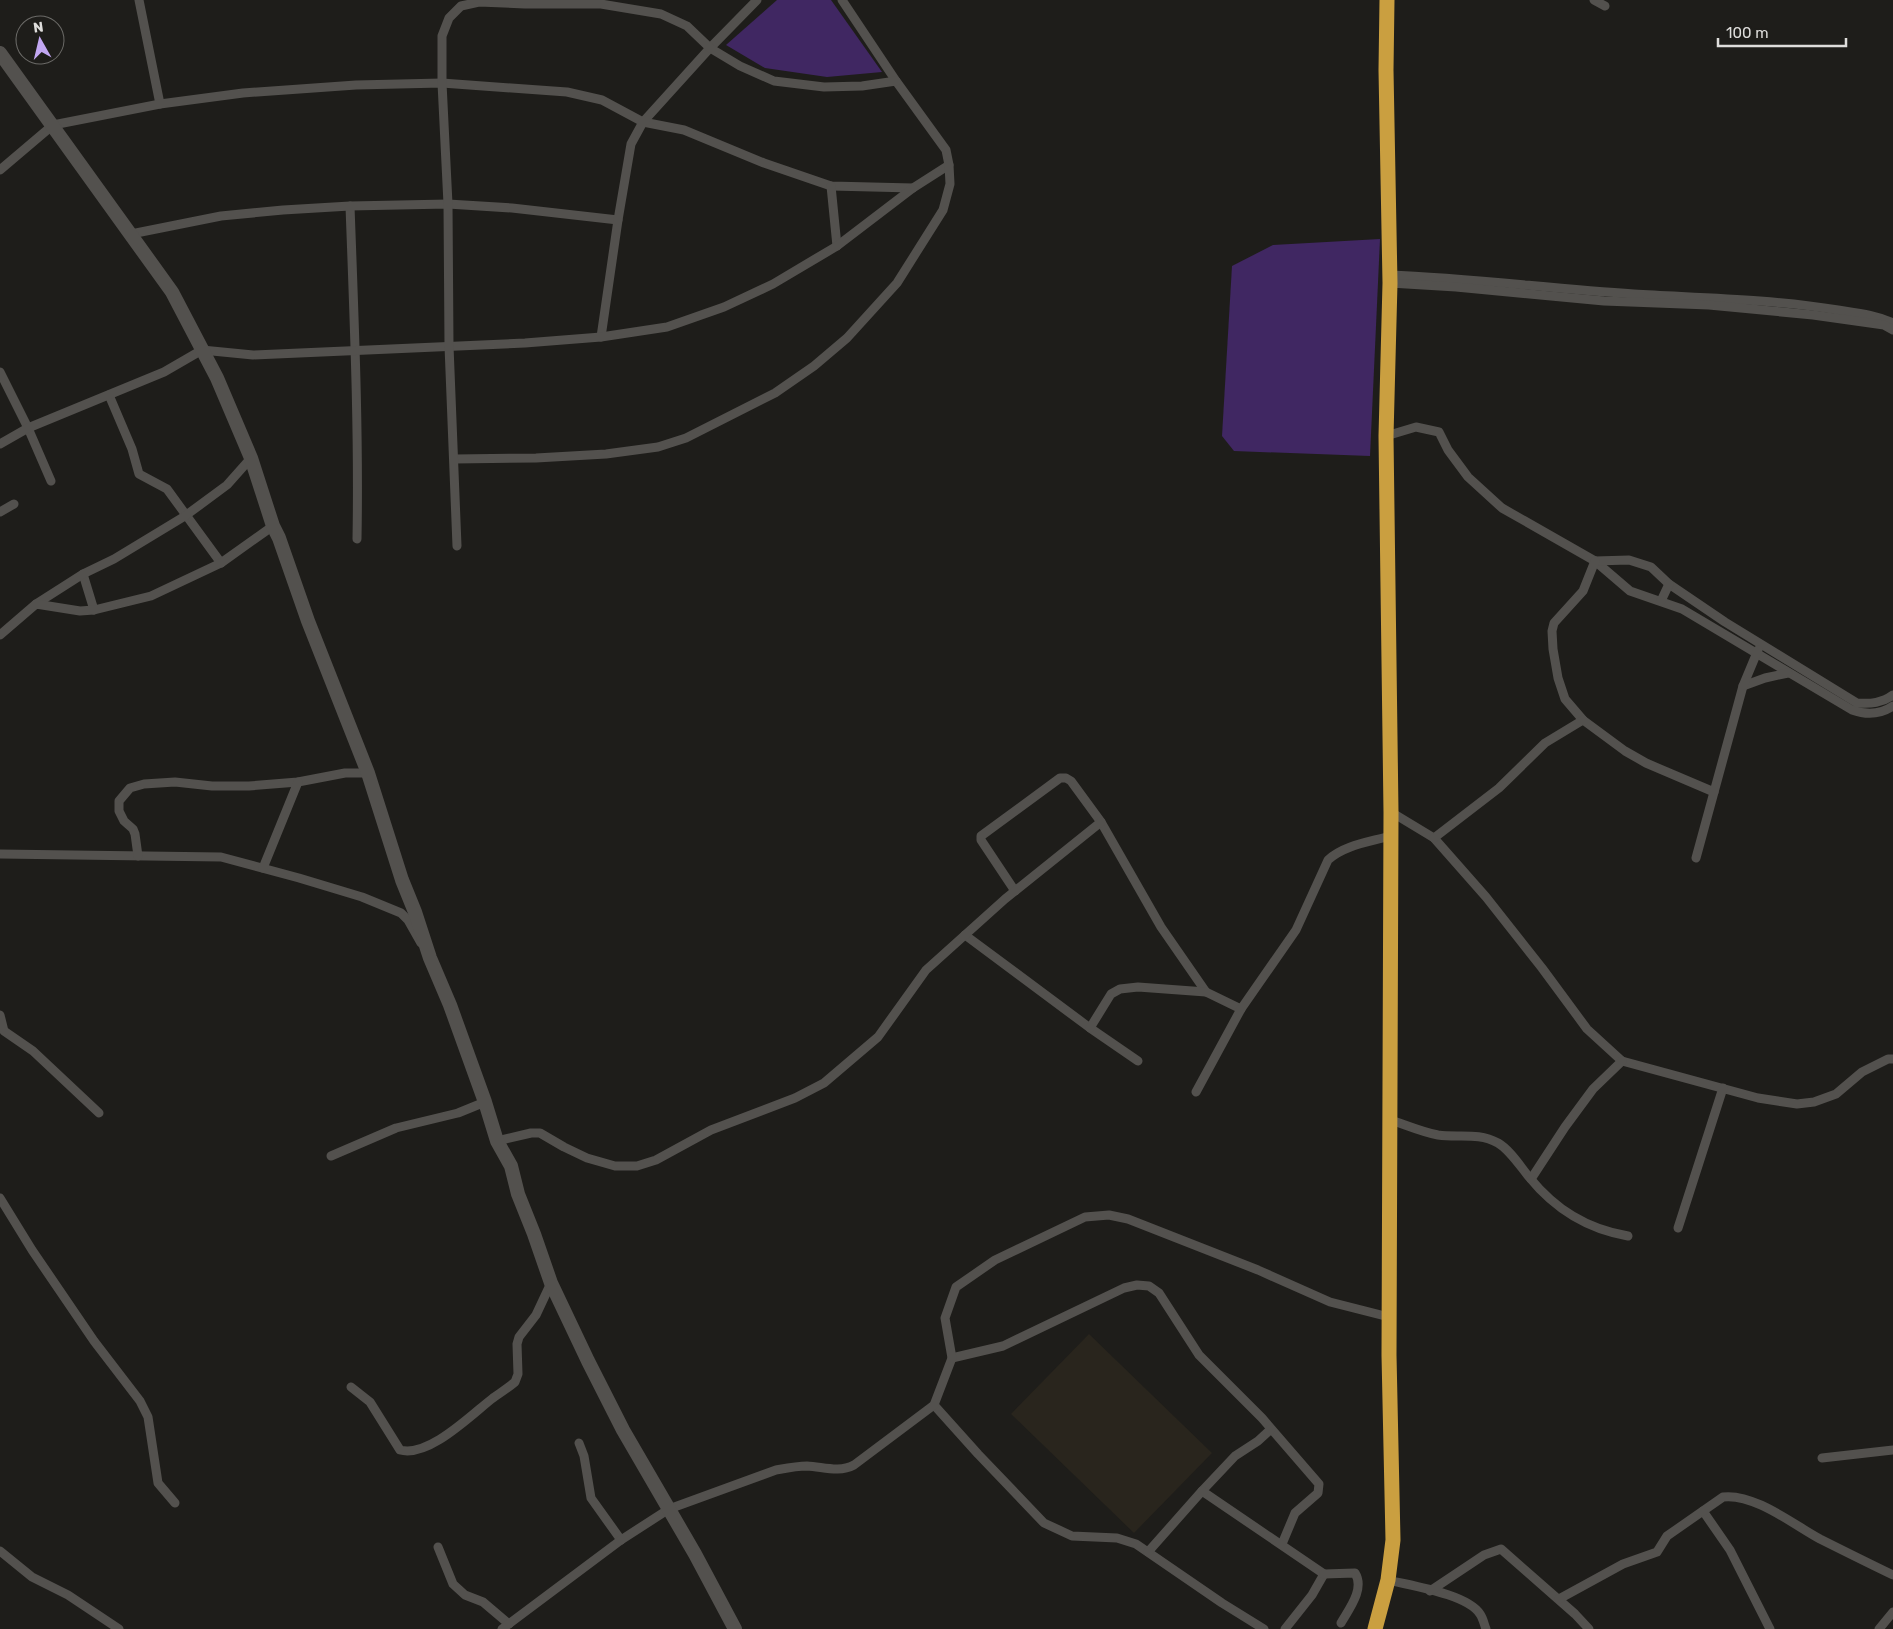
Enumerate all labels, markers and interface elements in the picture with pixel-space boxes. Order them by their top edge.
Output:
north arrow [15,15,65,65]
scale bar [1718,15,1846,47]
text: N [32,19,44,37]
text: 100 m [1726,24,1768,42]

